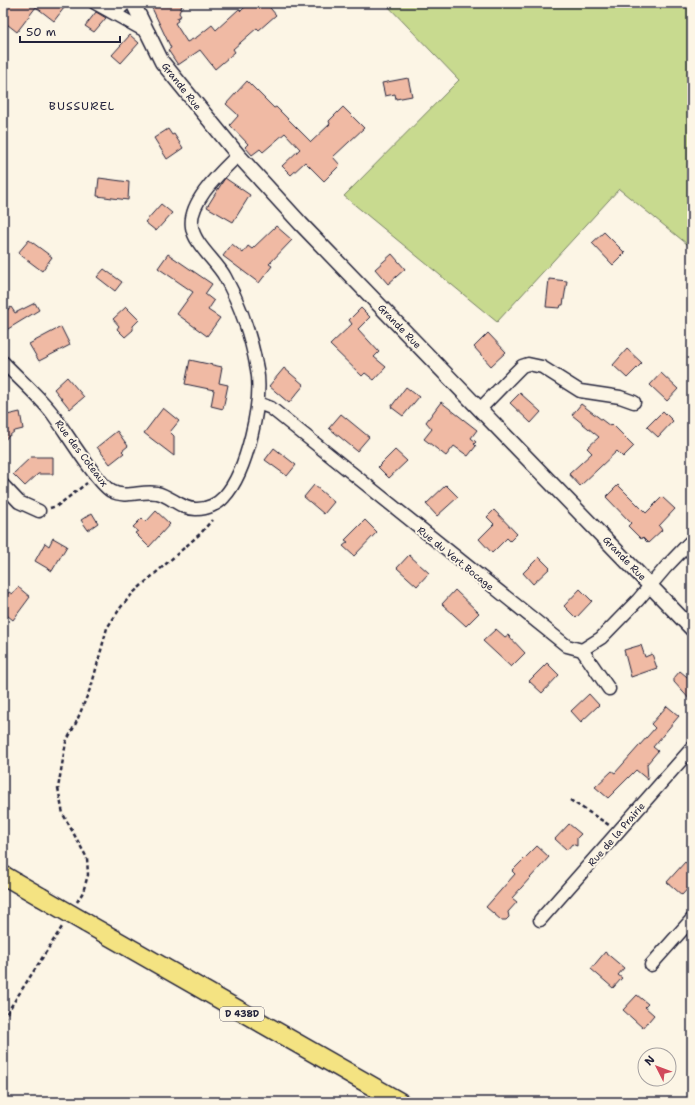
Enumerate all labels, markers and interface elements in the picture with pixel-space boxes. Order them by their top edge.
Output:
scale bar [20,18,120,44]
text: 50 m [26,24,56,40]
street label: Grande Rue [159,60,205,113]
district label: BUSSUREL [49,98,115,114]
street label: Grande Rue [375,301,424,352]
street label: Rue des Coteaux [52,417,111,489]
street label: Rue du Vert Bocage [415,523,497,594]
street label: Grande Rue [600,533,649,584]
street label: Rue de la Prairie [585,799,648,869]
road number: D 438D [220,1007,264,1021]
north arrow [637,1047,677,1087]
text: N [641,1052,659,1069]

